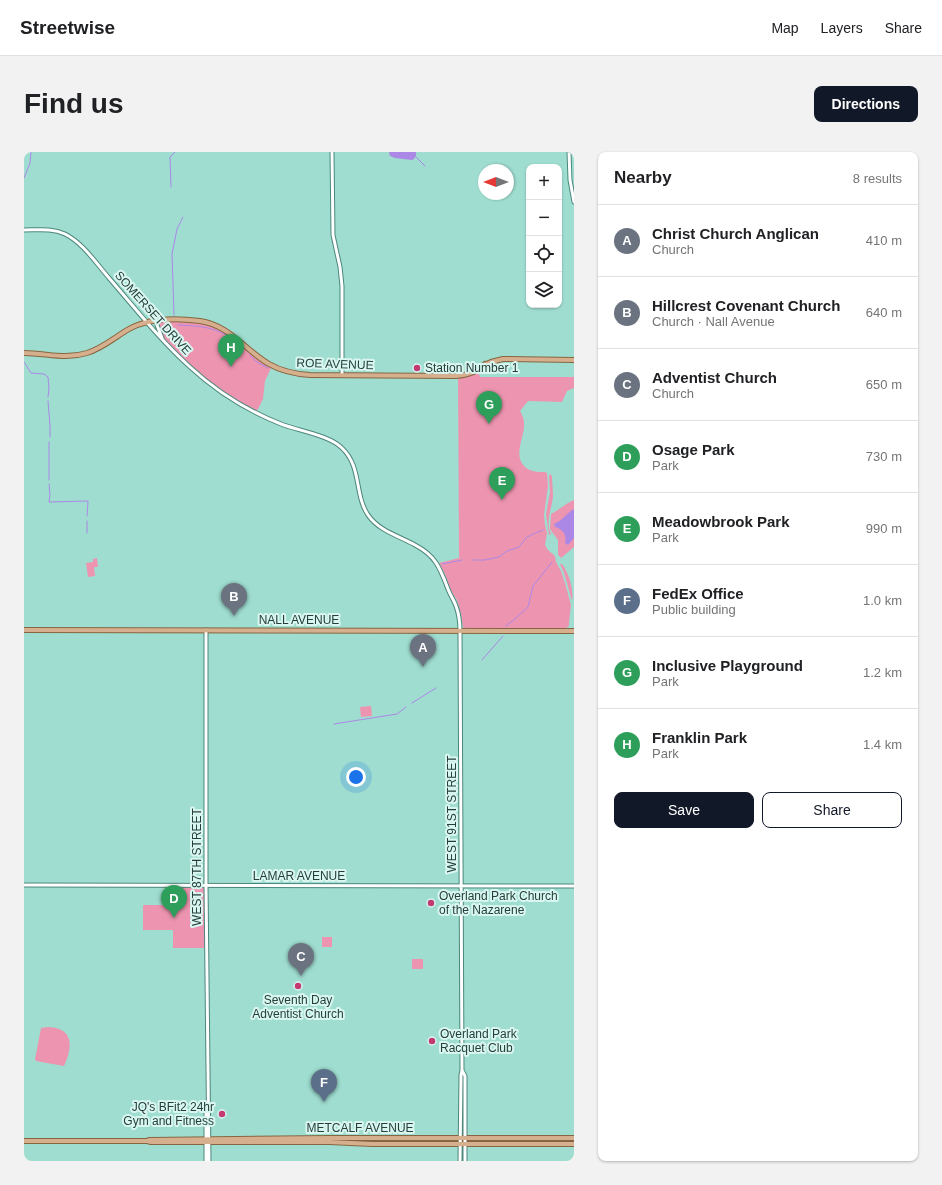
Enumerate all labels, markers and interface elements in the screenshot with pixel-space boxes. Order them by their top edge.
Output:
text: Streetwise [20,17,115,38]
text: Map [771,20,799,36]
text: Layers [821,20,863,36]
text: Share [885,20,922,36]
button: Directions [814,86,918,122]
text: Find us [24,88,124,119]
north arrow [478,164,514,200]
map controls [526,164,562,308]
button: + [526,164,562,200]
text: Nearby [614,168,672,187]
text: 8 results [853,171,902,186]
button: − [526,200,562,236]
text: Christ Church Anglican [652,225,819,242]
text: A [622,233,632,248]
text: 410 m [866,233,902,248]
button: locate [526,236,562,272]
text: Church [652,242,694,257]
street label: SOMERSET DRIVE [112,269,194,357]
button: layers [526,272,562,308]
text: Hillcrest Covenant Church [652,297,840,314]
text: B [622,305,632,320]
text: 640 m [866,305,902,320]
text: Church · Nall Avenue [652,314,775,329]
pin: H [218,334,244,367]
street label: ROE AVENUE [296,356,374,372]
place label: Station Number 1 [425,361,519,375]
marker: Station Number 1 [412,363,422,373]
text: Adventist Church [652,369,777,386]
text: C [622,377,632,392]
text: 650 m [866,377,902,392]
text: Church [652,386,694,401]
pin: G [476,391,502,424]
text: Osage Park [652,441,735,458]
text: D [622,449,632,464]
text: 730 m [866,449,902,464]
text: Park [652,458,679,473]
pin: E [489,467,515,500]
text: Meadowbrook Park [652,513,790,530]
text: E [623,521,631,536]
text: 990 m [866,521,902,536]
text: Park [652,530,679,545]
pin: B [221,583,247,616]
text: FedEx Office [652,585,744,602]
text: F [623,593,631,608]
text: 1.0 km [863,593,902,608]
text: Public building [652,602,736,617]
street label: NALL AVENUE [259,613,339,627]
pin: A [410,634,436,667]
text: Inclusive Playground [652,657,803,674]
text: G [622,665,632,680]
text: 1.2 km [863,665,902,680]
text: Park [652,674,679,689]
text: Franklin Park [652,729,747,746]
text: H [622,737,632,752]
text: 1.4 km [863,737,902,752]
text: Park [652,746,679,761]
street label: WEST 91ST STREET [445,755,459,872]
your location [346,767,366,787]
button: Save [614,792,754,828]
button: Share [762,792,902,828]
street label: WEST 87TH STREET [190,807,204,926]
street label: LAMAR AVENUE [253,869,345,883]
pin: D [161,885,187,918]
place label: Overland Park Church of the Nazarene [439,889,558,917]
marker: Overland Park Church of the Nazarene [426,898,436,908]
pin: C [288,943,314,976]
marker: Seventh Day Adventist Church [293,981,303,991]
place label: Seventh Day Adventist Church [252,993,344,1021]
place label: Overland Park Racquet Club [440,1027,518,1055]
marker: Overland Park Racquet Club [427,1036,437,1046]
pin: F [311,1069,337,1102]
place label: JQ's BFit2 24hr Gym and Fitness [123,1100,214,1128]
marker: JQ's BFit2 24hr Gym and Fitness [217,1109,227,1119]
street label: METCALF AVENUE [306,1121,414,1135]

